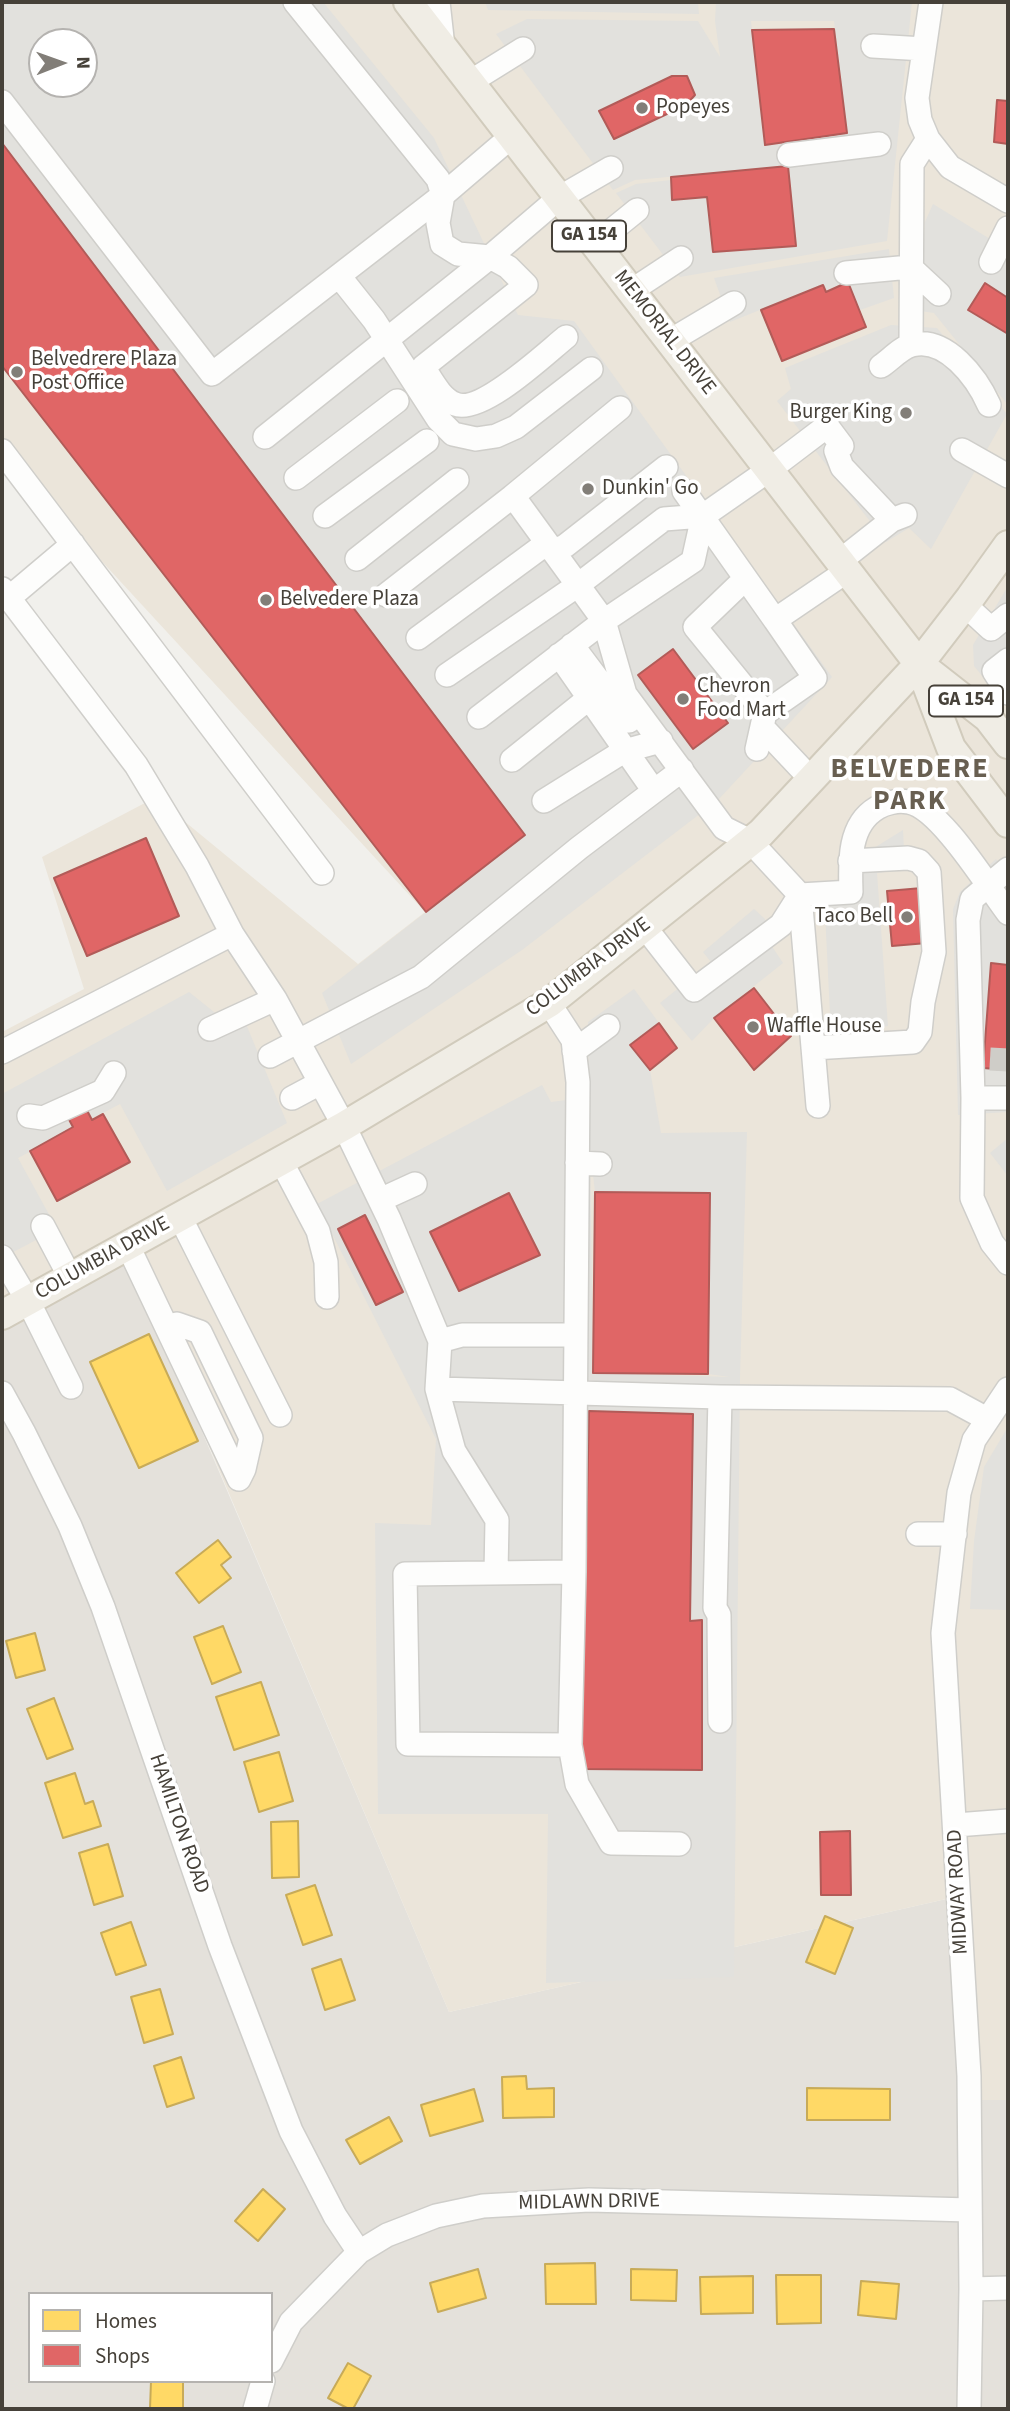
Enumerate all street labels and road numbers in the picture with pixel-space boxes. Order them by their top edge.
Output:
road number: GA 154 [552,220,626,252]
street label: MEMORIAL DRIVE [608,266,720,400]
road number: GA 154 [929,686,1003,716]
street label: COLUMBIA DRIVE [522,913,656,1023]
street label: COLUMBIA DRIVE [32,1212,174,1306]
street label: HAMILTON ROAD [142,1751,214,1897]
street label: MIDWAY ROAD [943,1829,975,1955]
street label: MIDLAWN DRIVE [518,2189,660,2217]

